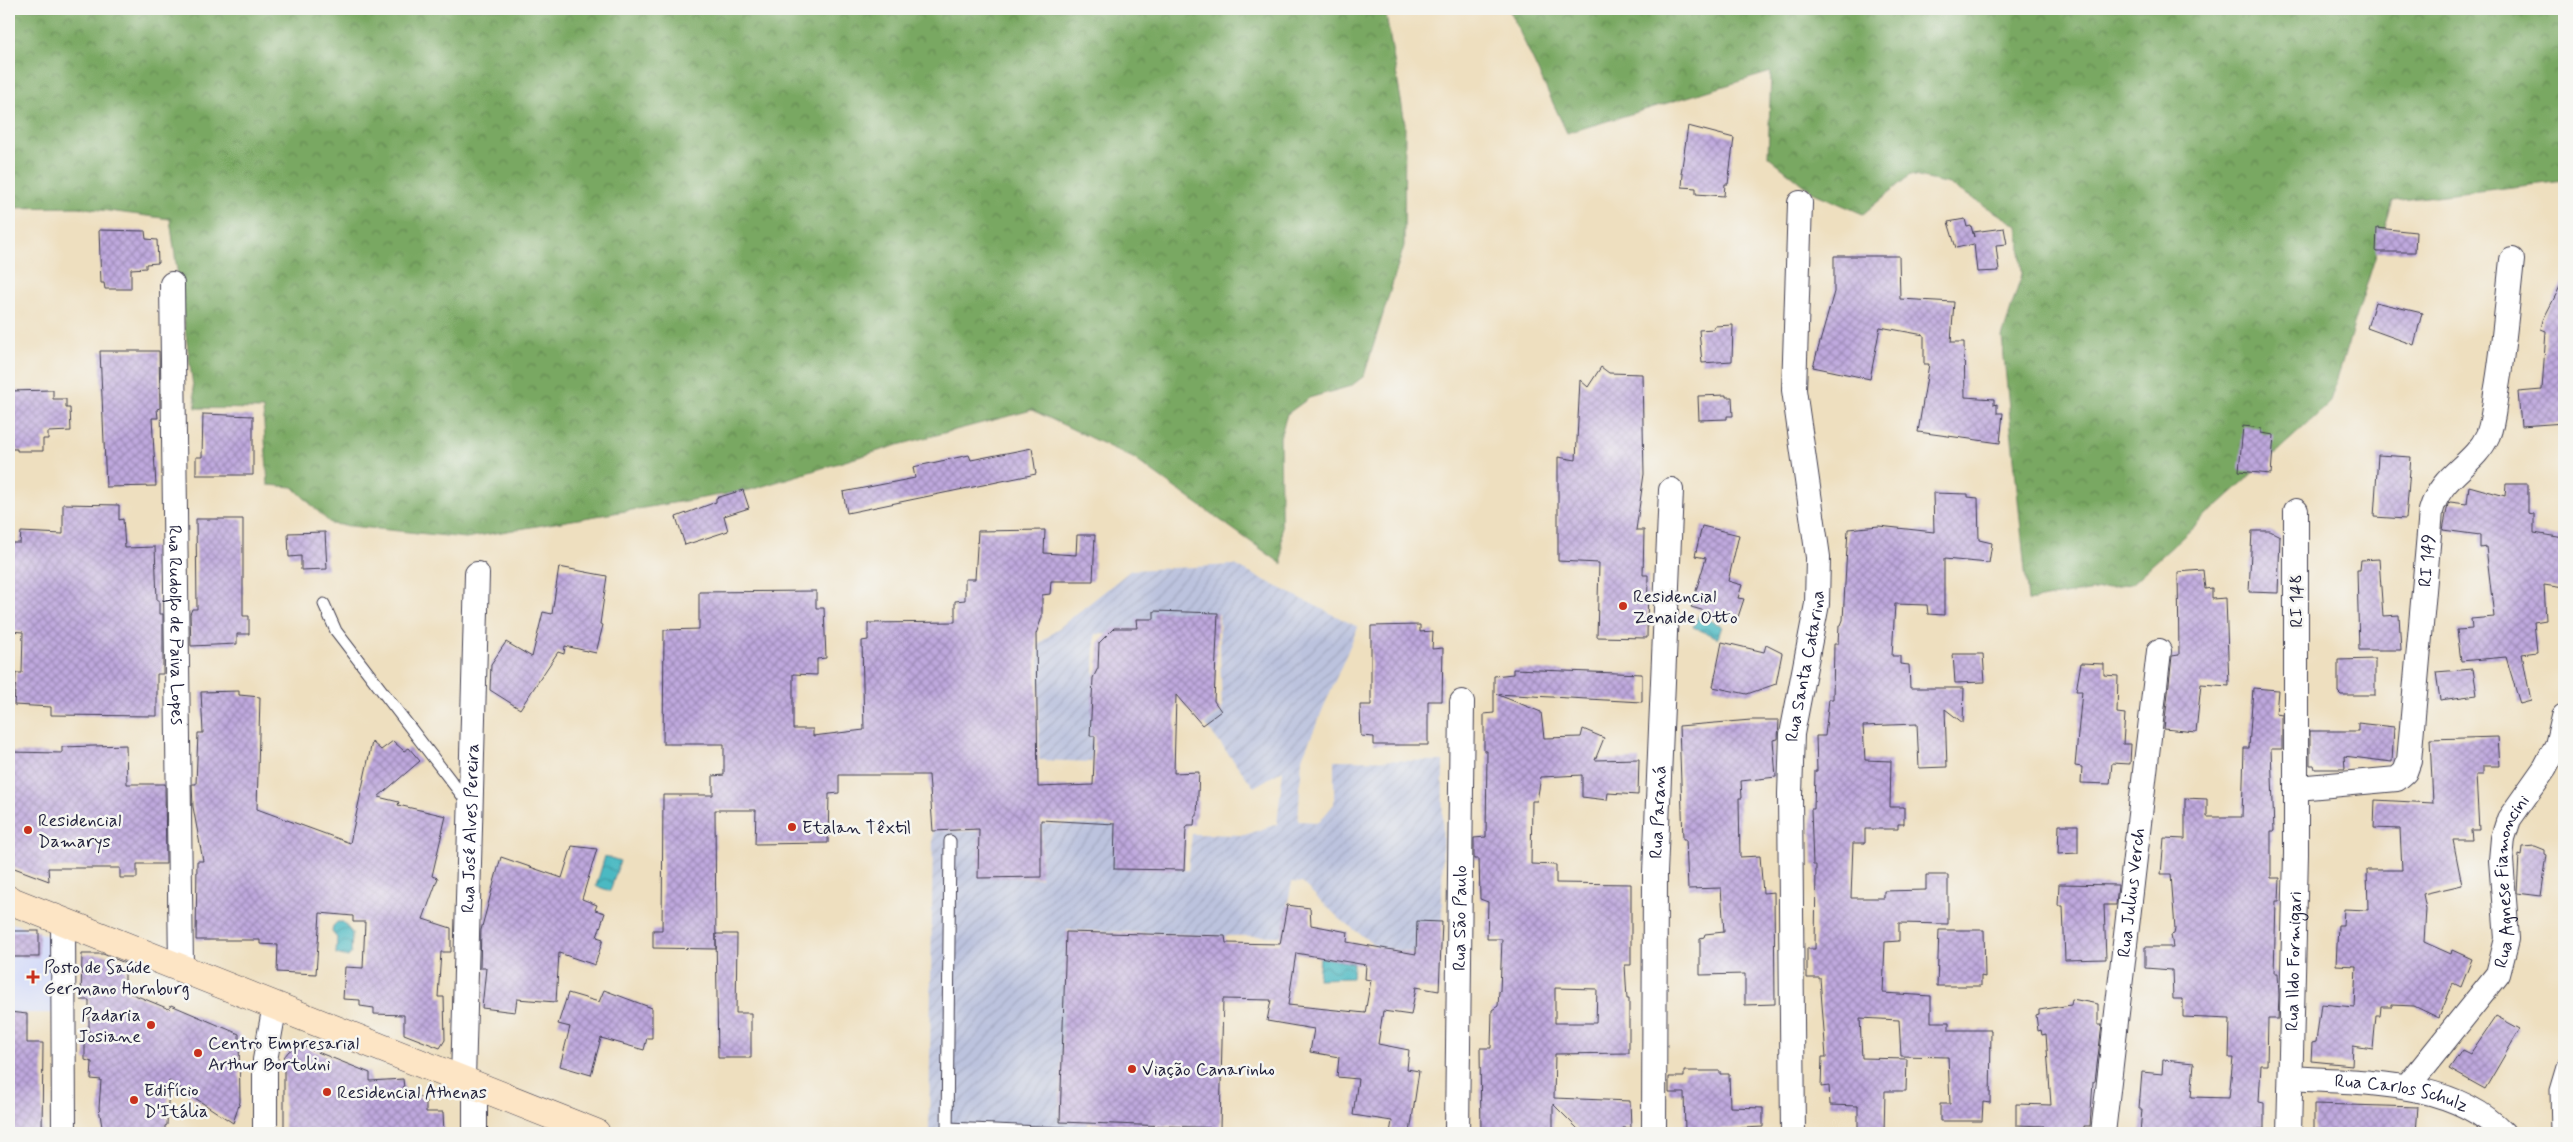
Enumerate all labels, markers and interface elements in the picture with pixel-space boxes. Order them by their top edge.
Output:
street label: Rua Rudolfo de Paiva Lopes [161,525,189,725]
street label: RI 149 [2413,533,2442,588]
street label: RI 148 [2285,574,2309,628]
place label: Residencial Zenaide Otto [1633,585,1738,630]
street label: Rua Santa Catarina [1781,590,1830,742]
marker: Residencial Zenaide Otto [1617,600,1629,612]
street label: Rua José Alves Pereira [457,743,485,913]
street label: Rua Paraná [1645,765,1672,859]
street label: Rua Agnese Fiamoncini [2489,790,2536,971]
place label: Residencial Damarys [38,809,121,854]
place label: Etalan Têxtil [802,816,911,840]
marker: Etalan Têxtil [786,821,798,833]
marker: Residencial Damarys [22,824,34,836]
street label: Rua Julius Verch [2112,827,2151,959]
street label: Rua São Paulo [1448,865,1473,971]
street label: Rua Ildo Formigari [2281,891,2309,1031]
place label: Posto de Saúde Germano Hornburg [44,956,190,1001]
marker: Posto de Saúde Germano Hornburg [26,970,40,984]
place label: Padaria Josiane [78,1004,141,1049]
marker: Padaria Josiane [145,1019,157,1031]
place label: Centro Empresarial Arthur Bortolini [208,1032,359,1077]
marker: Centro Empresarial Arthur Bortolini [192,1047,204,1059]
place label: Viação Canarinho [1142,1058,1275,1082]
marker: Viação Canarinho [1126,1063,1138,1075]
street label: Rua Carlos Schulz [2334,1069,2473,1119]
place label: Edifício D'Itália [144,1079,208,1124]
place label: Residencial Athenas [337,1081,487,1105]
marker: Residencial Athenas [321,1086,333,1098]
marker: Edifício D'Itália [128,1094,140,1106]

